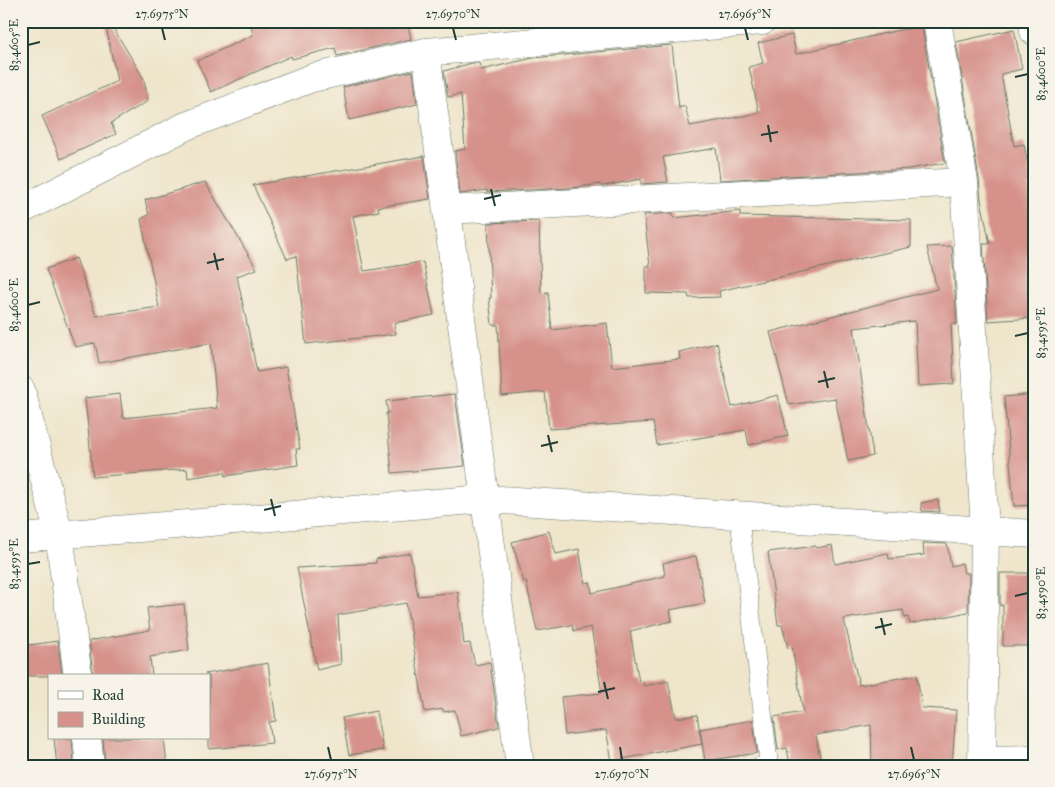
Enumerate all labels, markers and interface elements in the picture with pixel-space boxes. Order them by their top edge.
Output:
text: 27.6975°N [135,7,189,21]
text: 27.6970°N [426,7,480,21]
text: 27.6965°N [718,7,772,21]
text: 83.4605°E [7,19,21,71]
text: 83.4600°E [1034,47,1048,101]
text: 83.4600°E [7,278,21,332]
text: 83.4595°E [1034,307,1048,359]
text: 83.4595°E [7,538,21,590]
text: 83.4590°E [1034,566,1048,619]
legend [48,674,210,740]
text: Road [92,686,124,704]
text: Building [92,710,146,728]
text: 27.6975°N [304,767,358,781]
text: 27.6970°N [595,767,649,781]
text: 27.6965°N [887,767,941,781]

